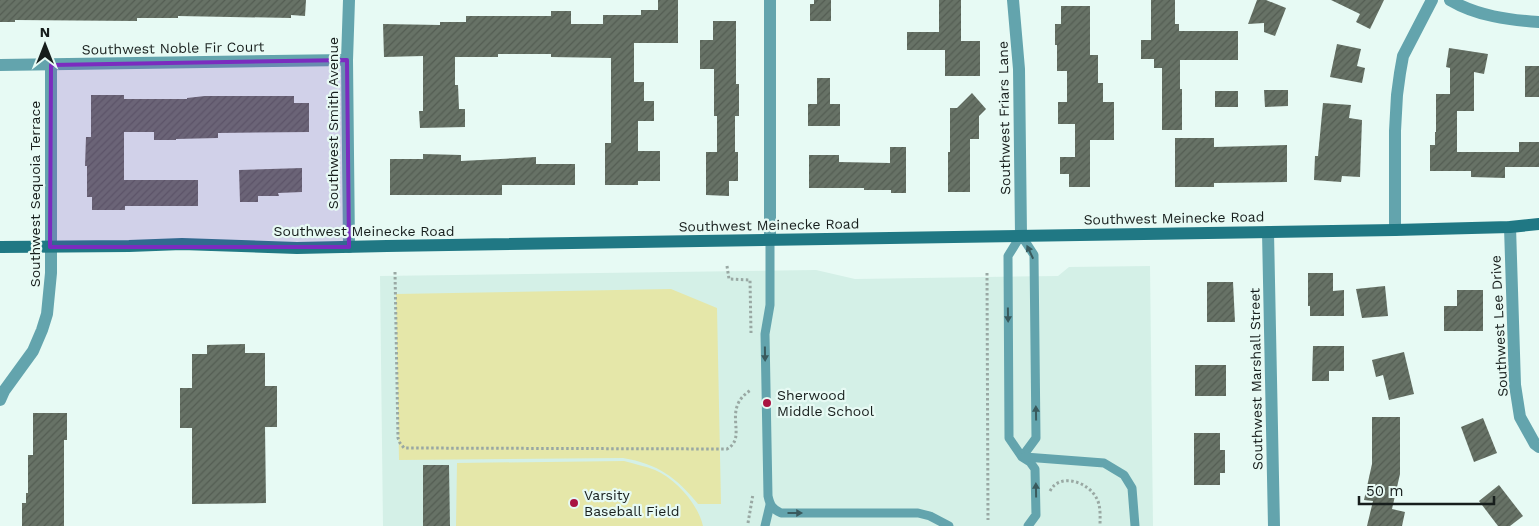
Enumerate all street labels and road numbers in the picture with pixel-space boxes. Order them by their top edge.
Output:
street label: Southwest Smith Avenue [325,37,341,209]
street label: Southwest Noble Fir Court [82,38,265,58]
street label: Southwest Friars Lane [995,41,1013,195]
street label: Southwest Sequoia Terrace [27,101,43,287]
street label: Southwest Meinecke Road [1083,208,1265,228]
street label: Southwest Meinecke Road [678,215,860,235]
street label: Southwest Meinecke Road [274,223,454,239]
street label: Southwest Lee Drive [1487,255,1511,397]
street label: Southwest Marshall Street [1246,288,1266,470]

